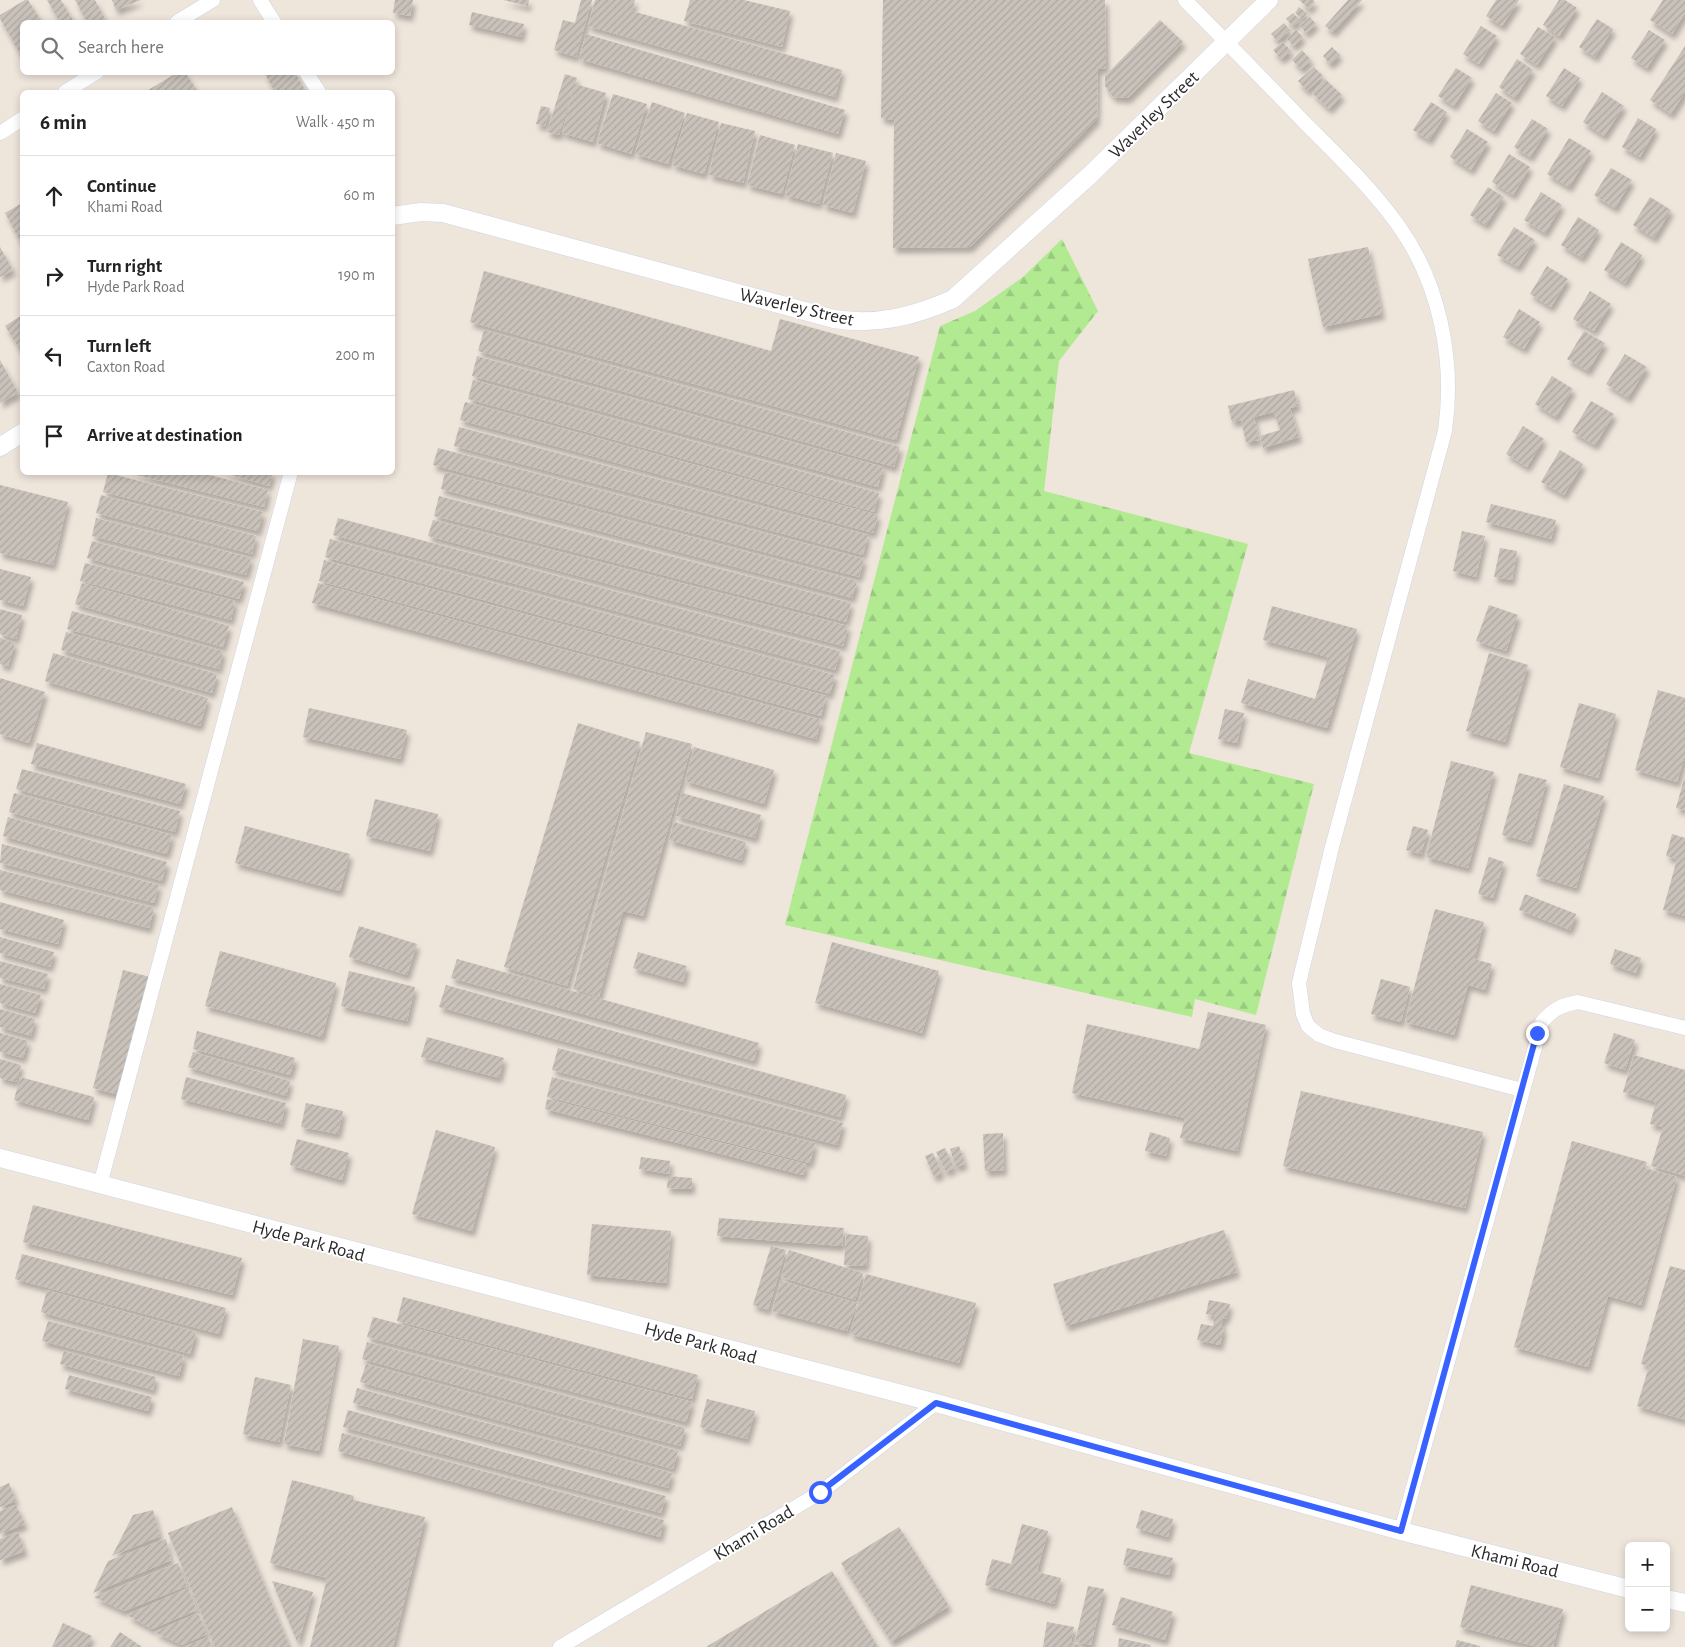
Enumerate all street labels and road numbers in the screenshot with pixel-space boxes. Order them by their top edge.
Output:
street label: Waverley Street [1106,68,1203,162]
street label: Waverley Street [738,285,856,330]
street label: Hyde Park Road [250,1217,367,1266]
street label: Hyde Park Road [642,1319,759,1368]
street label: Khami Road [710,1502,797,1565]
street label: Khami Road [1469,1541,1561,1582]

